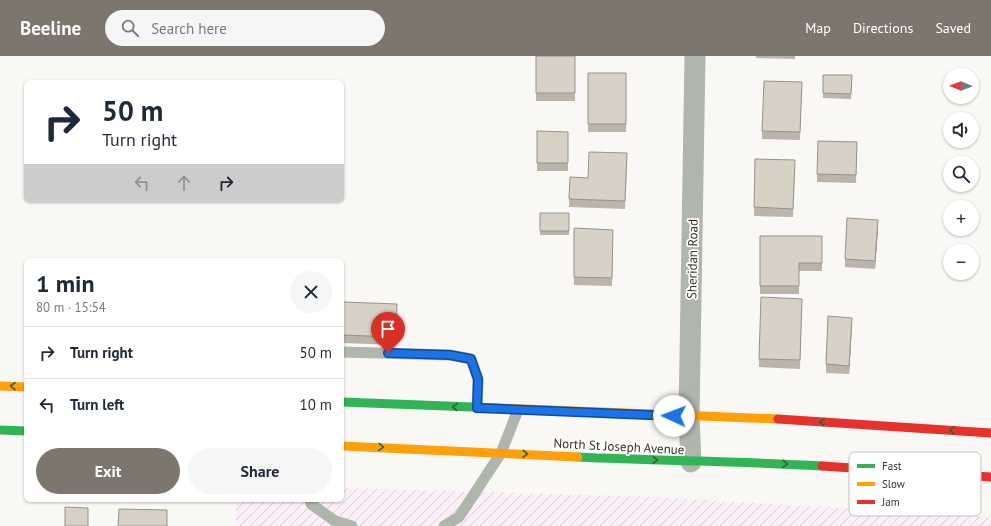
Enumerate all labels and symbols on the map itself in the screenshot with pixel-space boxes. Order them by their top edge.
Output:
north arrow [943,68,979,104]
street label: Sheridan Road [683,219,702,299]
pin [371,312,405,353]
one-way arrow [10,382,16,390]
position arrow [653,395,695,437]
one-way arrow [452,403,458,411]
one-way arrow [819,418,825,427]
one-way arrow [949,426,955,435]
street label: North St Joseph Avenue [553,435,685,458]
one-way arrow [378,443,384,452]
one-way arrow [522,450,528,459]
legend [849,452,981,516]
one-way arrow [652,456,658,465]
text: Fast [882,459,902,473]
one-way arrow [782,460,788,468]
text: Slow [882,477,905,491]
text: Jam [881,495,900,509]

